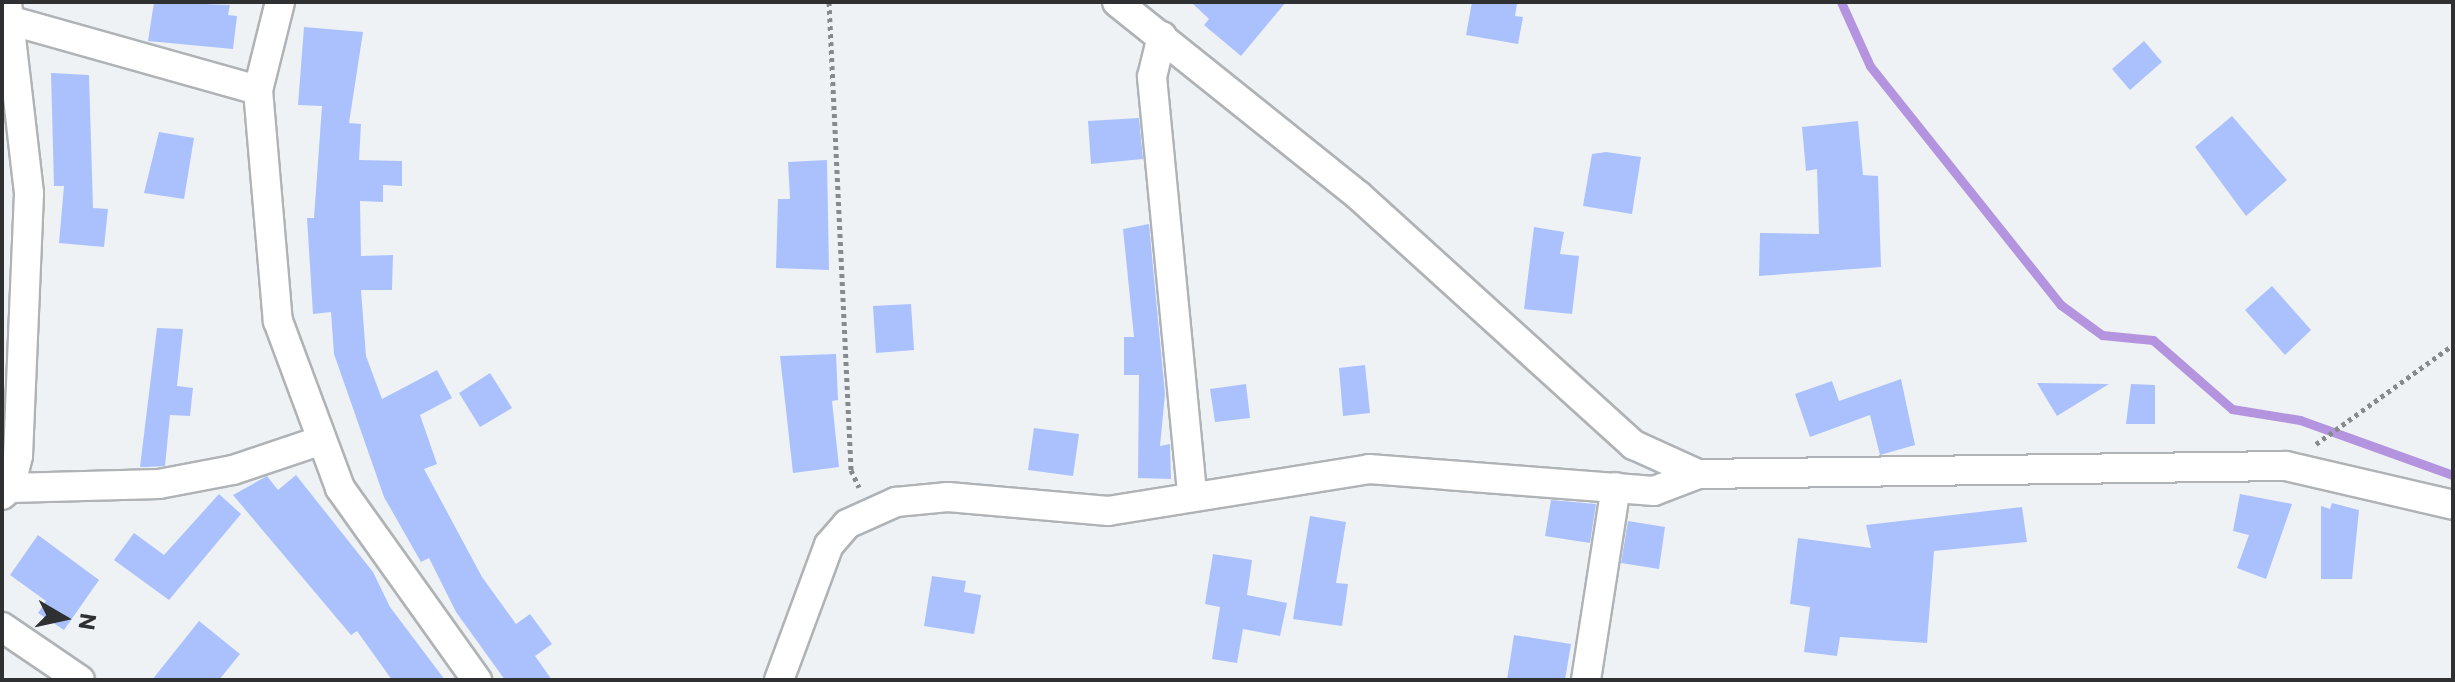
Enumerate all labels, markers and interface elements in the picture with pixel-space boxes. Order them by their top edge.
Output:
north arrow [24,578,104,658]
text: N [74,612,103,632]

